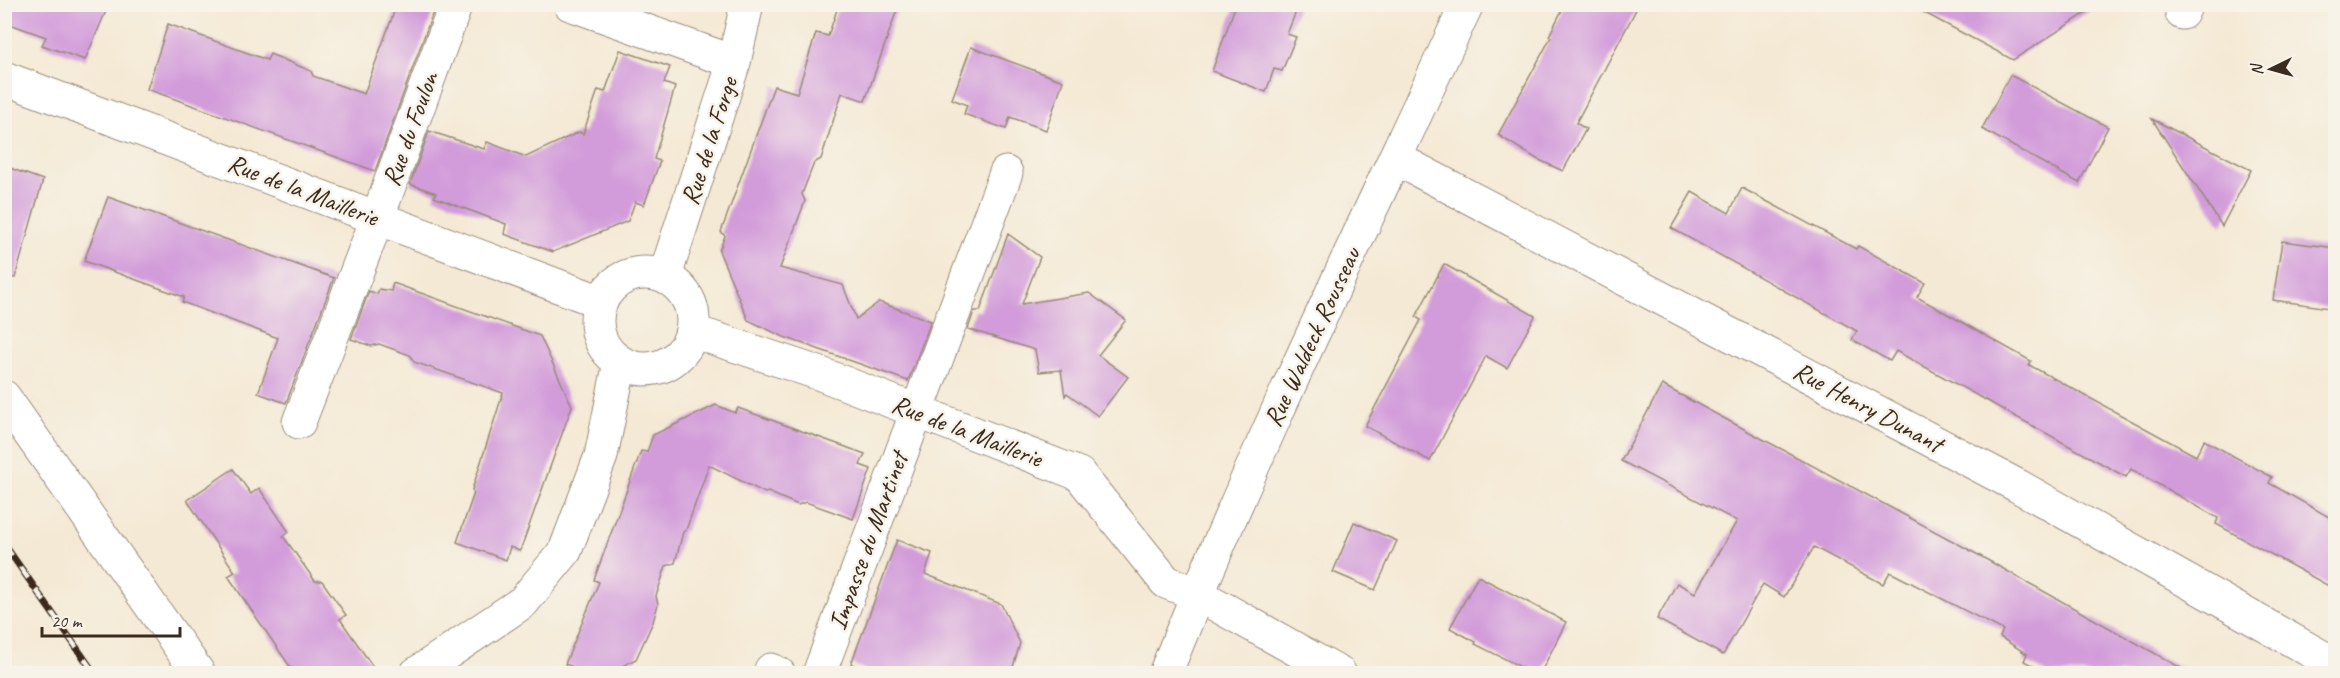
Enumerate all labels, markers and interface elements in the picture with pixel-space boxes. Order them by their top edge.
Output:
north arrow [2241,39,2301,99]
text: N [2246,61,2267,76]
street label: Rue du Foulon [374,66,446,191]
street label: Rue de la Forge [673,72,746,209]
street label: Rue de la Maillerie [223,146,384,234]
street label: Rue Waldeck Rousseau [1256,241,1369,432]
street label: Rue Henry Dunant [1788,354,1951,462]
street label: Rue de la Maillerie [887,387,1048,475]
street label: Impasse du Martinet [821,445,917,634]
scale bar [42,600,180,638]
text: 20 m [51,610,84,632]

